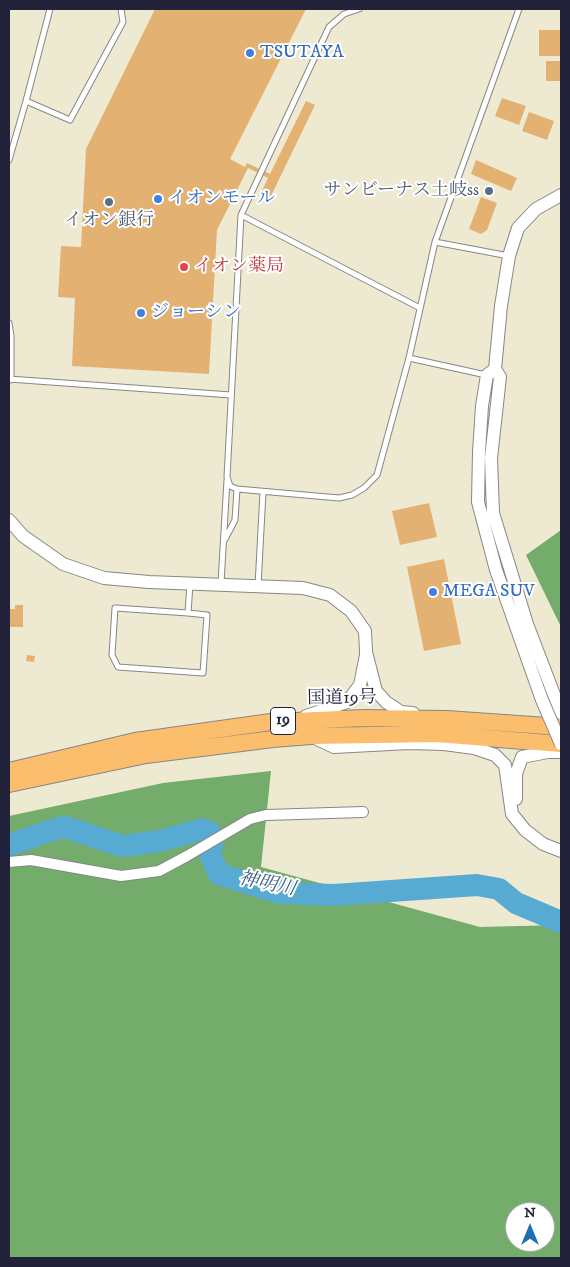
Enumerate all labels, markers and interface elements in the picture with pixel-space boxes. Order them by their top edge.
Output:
place label: TSUTAYA [260,42,344,64]
marker: TSUTAYA [244,47,256,59]
place label: サンビーナス土岐ss [324,180,479,202]
marker: サンビーナス土岐ss [483,185,495,197]
place label: イオンモール [168,188,275,210]
marker: イオンモール [152,193,164,205]
marker: イオン銀行 [103,196,115,208]
place label: イオン銀行 [64,210,154,232]
place label: イオン薬局 [194,256,284,278]
marker: イオン薬局 [178,261,190,273]
place label: ジョーシン [151,302,241,324]
marker: ジョーシン [135,307,147,319]
place label: MEGA SUV [443,581,535,603]
marker: MEGA SUV [427,586,439,598]
street label: 国道19号 [307,688,377,710]
road number: 19 [270,708,296,734]
water label: 神明川 [237,868,297,902]
north arrow [505,1202,555,1252]
text: N [524,1204,536,1222]

